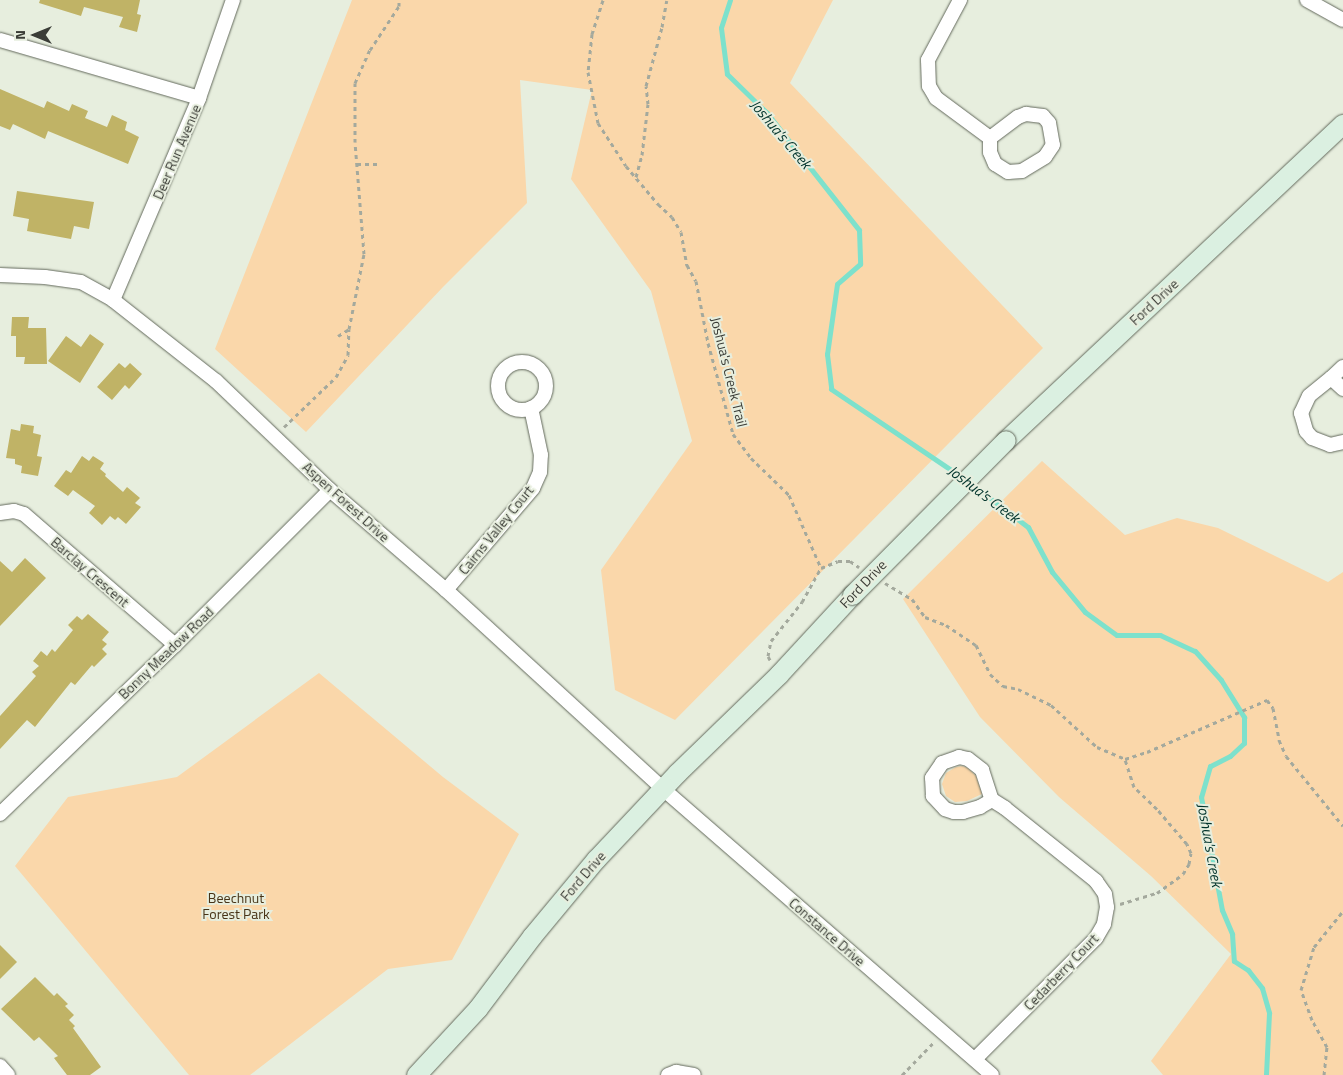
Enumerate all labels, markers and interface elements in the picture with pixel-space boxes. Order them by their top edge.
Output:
north arrow [10,10,60,60]
text: N [9,30,30,40]
water label: Joshua's Creek [747,96,815,172]
street label: Deer Run Avenue [149,102,205,202]
street label: Ford Drive [1126,275,1182,329]
street label: Joshua's Creek Trail [707,315,751,429]
street label: Aspen Forest Drive [299,459,393,545]
water label: Joshua's Creek [945,461,1023,527]
street label: Cairns Valley Court [455,482,537,578]
street label: Barclay Crescent [48,534,132,610]
street label: Ford Drive [836,556,890,612]
street label: Bonny Meadow Road [115,603,217,703]
water label: Joshua's Creek [1194,802,1226,888]
street label: Ford Drive [557,848,609,904]
park label: Beechnut Forest Park [202,890,270,922]
street label: Constance Drive [786,894,868,970]
street label: Cedarberry Court [1020,930,1102,1014]

